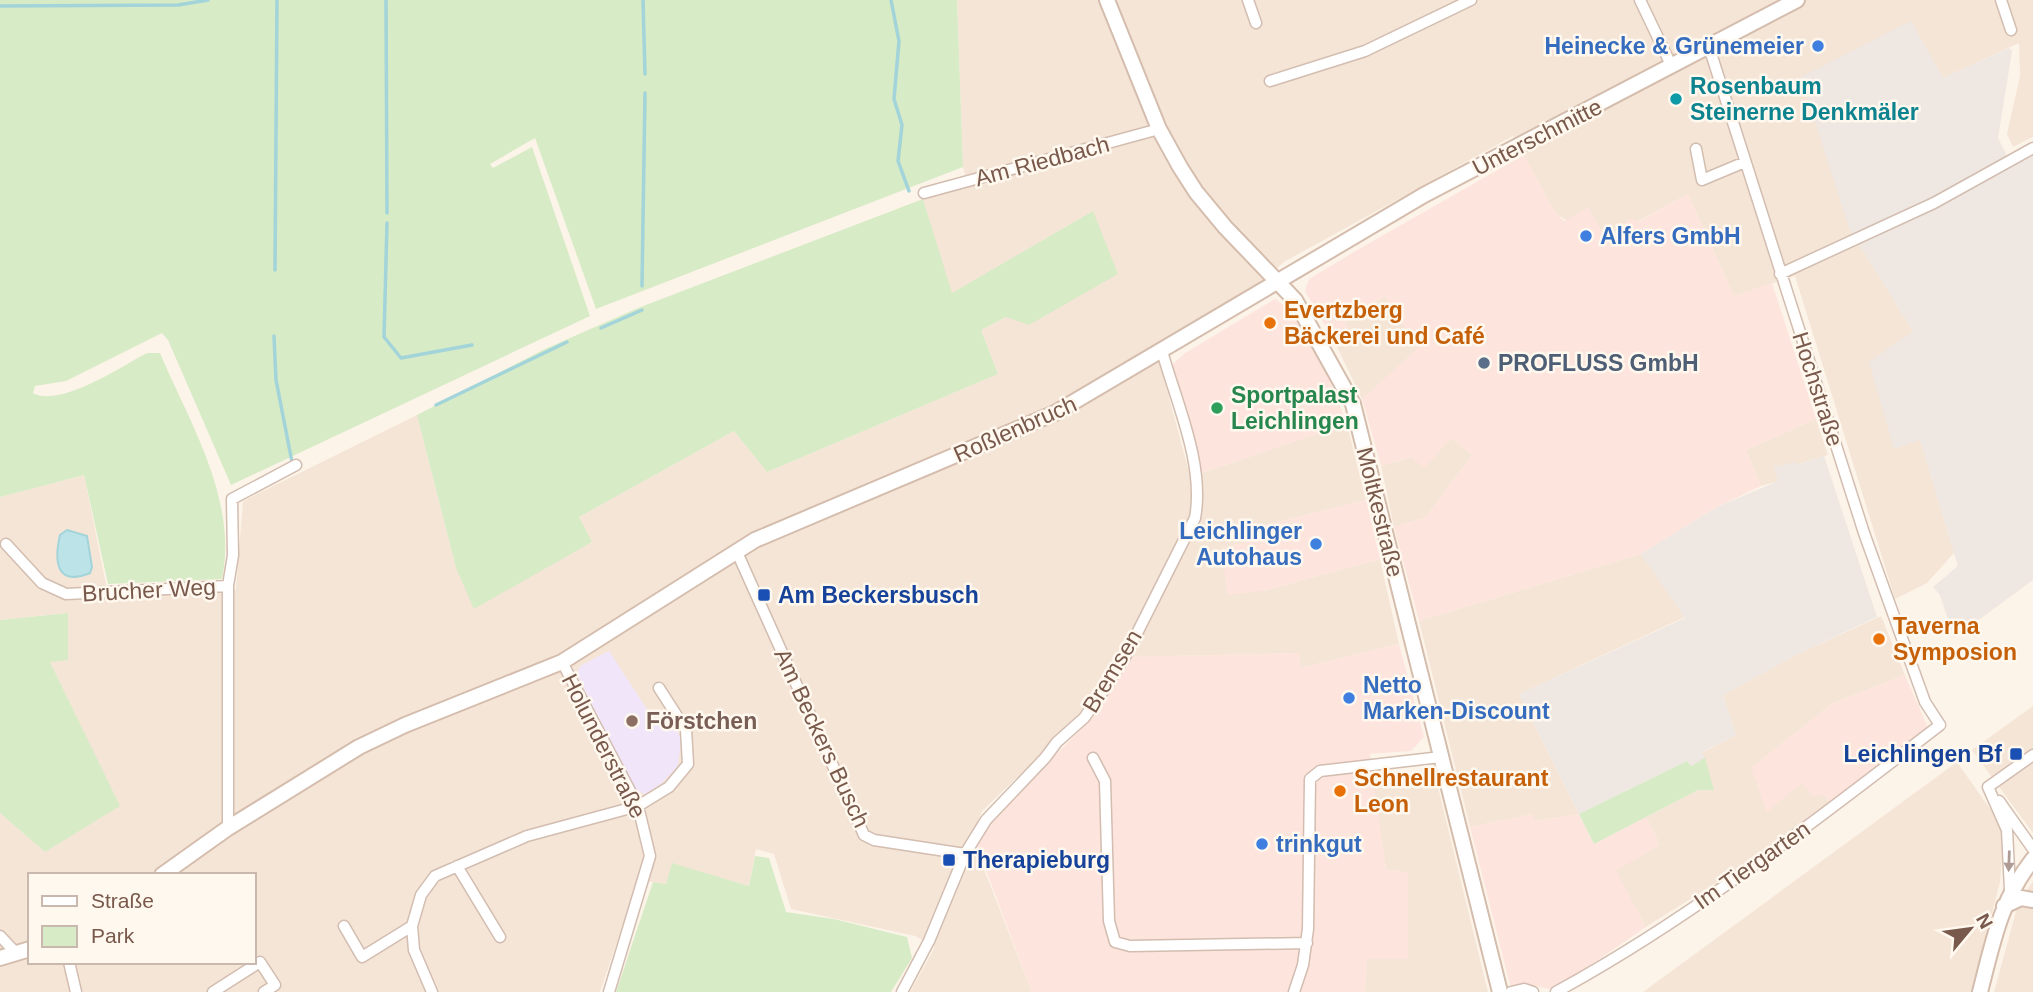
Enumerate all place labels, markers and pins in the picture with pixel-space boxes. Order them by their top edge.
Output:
place label: Heinecke & Grünemeier [1544,33,1804,59]
marker: Heinecke & Grünemeier [1810,38,1826,54]
place label: Rosenbaum Steinerne Denkmäler [1690,73,1919,125]
marker: Rosenbaum Steinerne Denkmäler [1668,91,1684,107]
place label: Alfers GmbH [1600,223,1741,249]
marker: Alfers GmbH [1578,228,1594,244]
place label: Evertzberg Bäckerei und Café [1284,297,1485,349]
marker: Evertzberg Bäckerei und Café [1262,315,1278,331]
place label: PROFLUSS GmbH [1498,350,1699,376]
marker: PROFLUSS GmbH [1476,355,1492,371]
place label: Sportpalast Leichlingen [1231,382,1359,434]
marker: Sportpalast Leichlingen [1209,400,1225,416]
place label: Leichlinger Autohaus [1179,518,1302,570]
marker: Leichlinger Autohaus [1308,536,1324,552]
place label: Am Beckersbusch [778,582,979,608]
marker: Am Beckersbusch [756,587,772,603]
place label: Taverna Symposion [1893,613,2017,665]
marker: Taverna Symposion [1871,631,1887,647]
place label: Netto Marken-Discount [1363,672,1550,724]
marker: Netto Marken-Discount [1341,690,1357,706]
place label: Förstchen [646,708,757,734]
marker: Förstchen [624,713,640,729]
place label: Leichlingen Bf [1844,741,2002,767]
marker: Leichlingen Bf [2008,746,2024,762]
place label: Schnellrestaurant Leon [1354,765,1549,817]
marker: Schnellrestaurant Leon [1332,783,1348,799]
place label: trinkgut [1276,831,1362,857]
marker: trinkgut [1254,836,1270,852]
place label: Therapieburg [963,847,1110,873]
marker: Therapieburg [941,852,957,868]

